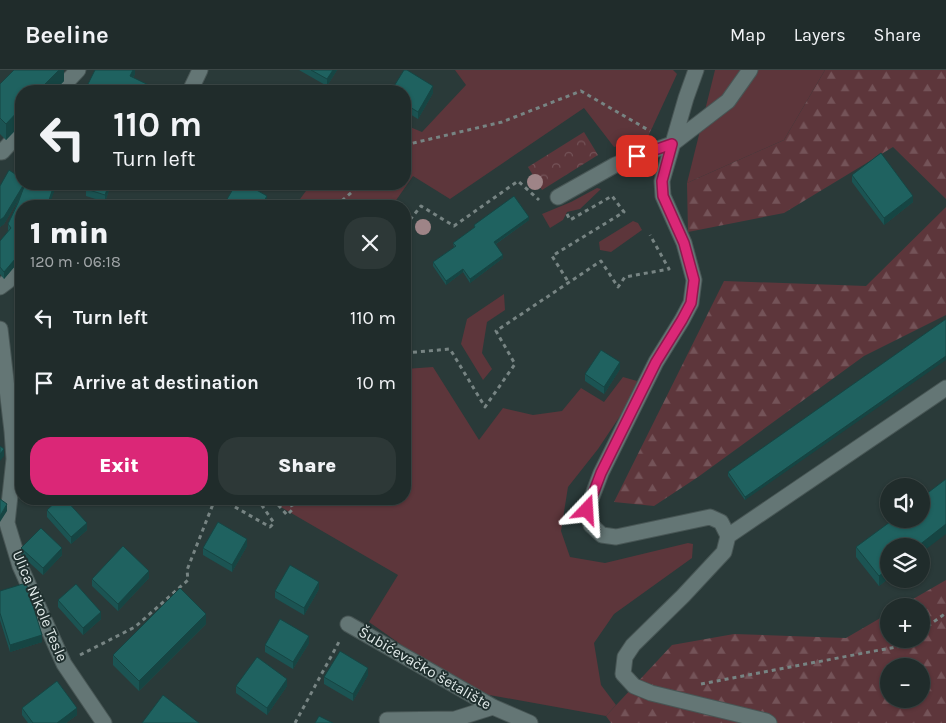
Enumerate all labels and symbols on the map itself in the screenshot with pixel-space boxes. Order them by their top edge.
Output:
pin [616,135,658,177]
position arrow [560,483,612,535]
street label: Ulica Nikole Tesle [9,548,71,664]
street label: Šubićevačko šetalište [356,623,494,713]

